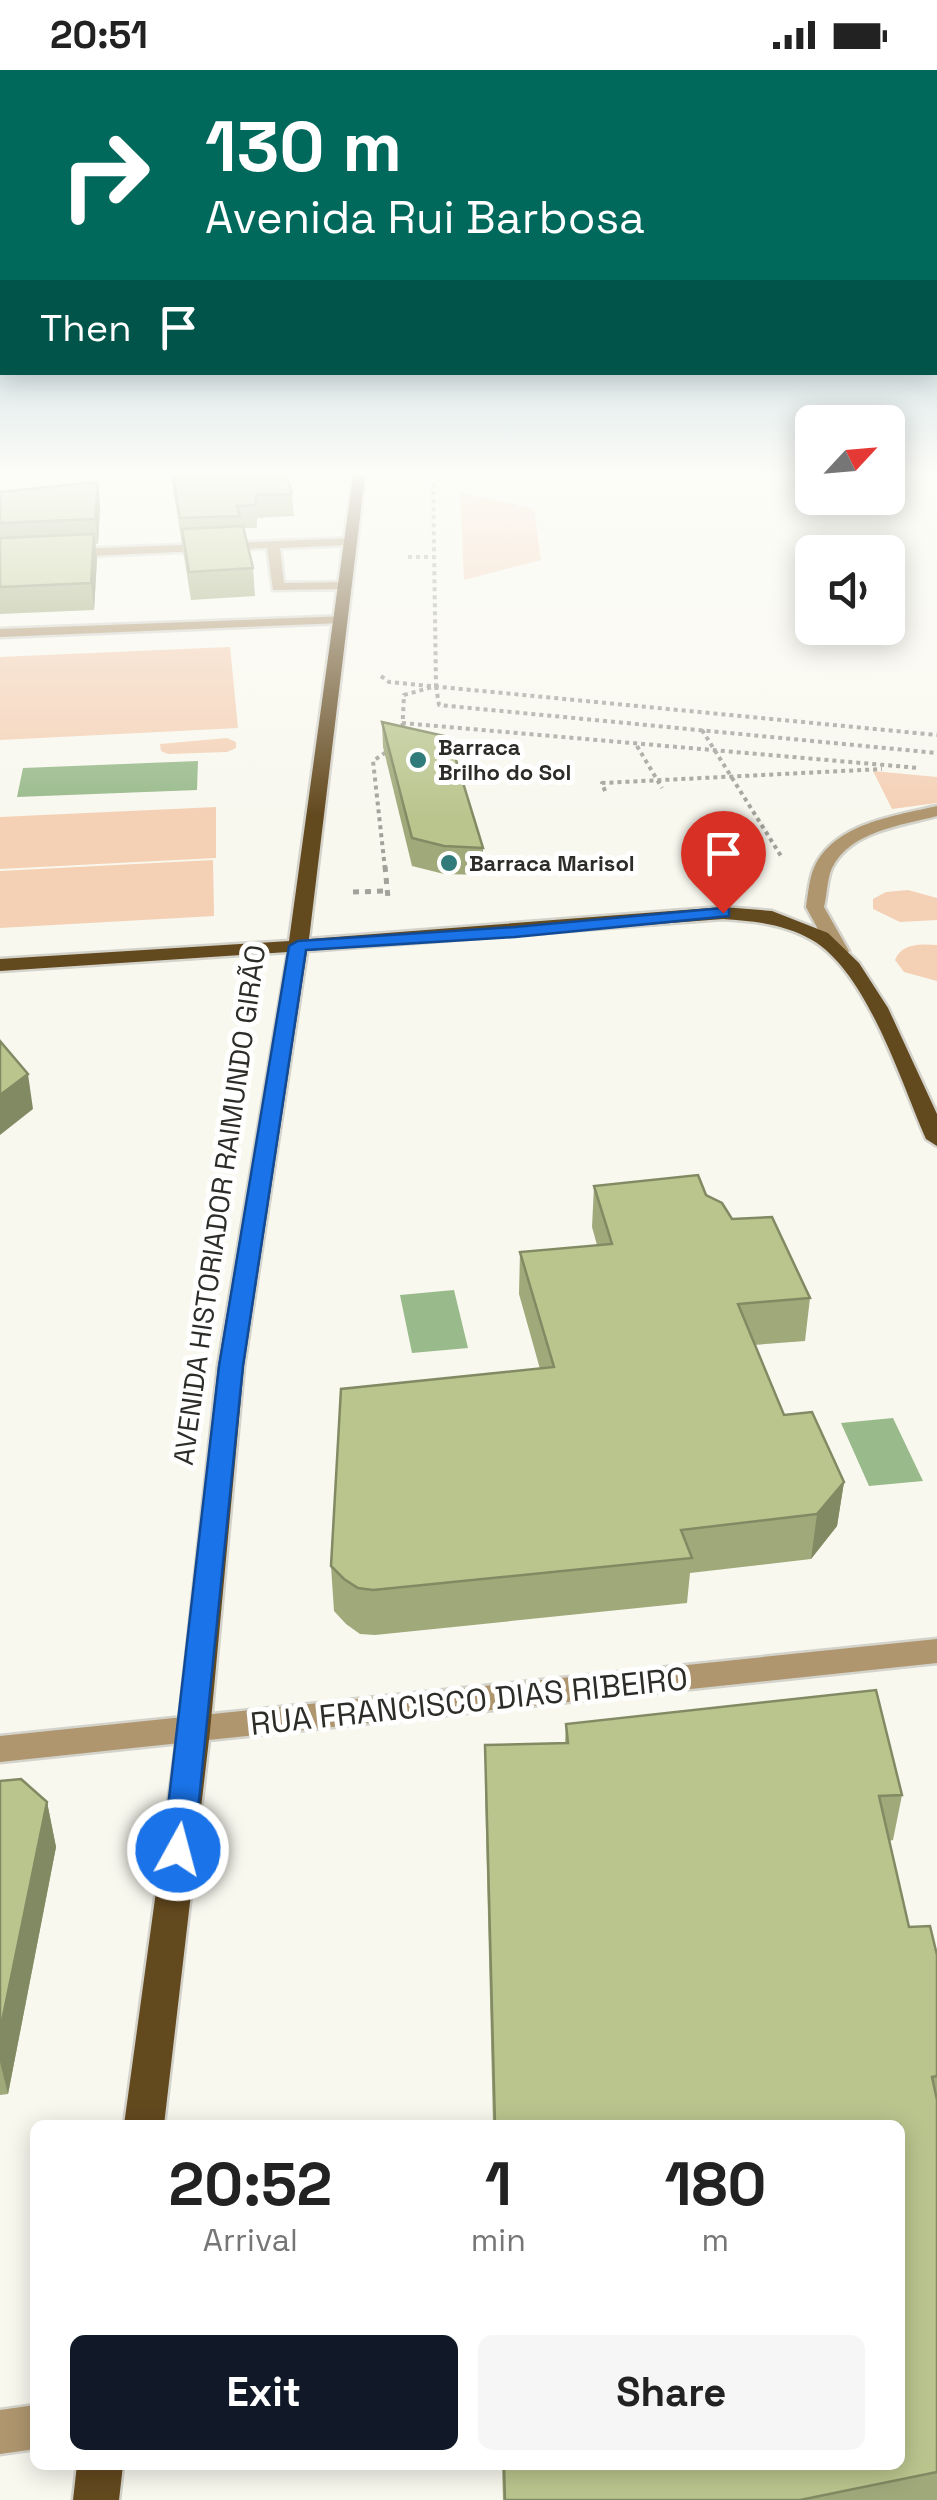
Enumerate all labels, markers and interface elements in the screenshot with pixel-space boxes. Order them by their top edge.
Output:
text: 20:51 [50,11,148,59]
text: 130 m [205,102,402,191]
icon: right [40,110,170,240]
text: Avenida Rui Barbosa [205,189,645,246]
icon: arrive [151,300,206,355]
text: Then [40,304,131,352]
north arrow [795,405,905,515]
map controls [795,405,905,645]
button: sound [795,535,905,645]
place label: Barraca Brilho do Sol [438,733,571,786]
marker: Barraca Brilho do Sol [407,749,429,771]
pin [681,811,766,914]
icon: arrive [696,826,751,881]
place label: Barraca Marisol [469,849,635,877]
marker: Barraca Marisol [438,852,460,874]
street label: AVENIDA HISTORIADOR RAIMUNDO GIRÃO [165,943,273,1467]
street label: RUA FRANCISCO DIAS RIBEIRO [248,1658,690,1744]
position arrow [126,1798,230,1902]
text: 20:52 [169,2146,332,2223]
text: 1 [485,2146,512,2223]
text: 180 [664,2146,766,2223]
text: Arrival [203,2220,298,2260]
text: min [471,2220,526,2260]
text: m [702,2220,729,2260]
button: Exit [70,2335,458,2450]
button: Share [478,2335,865,2450]

